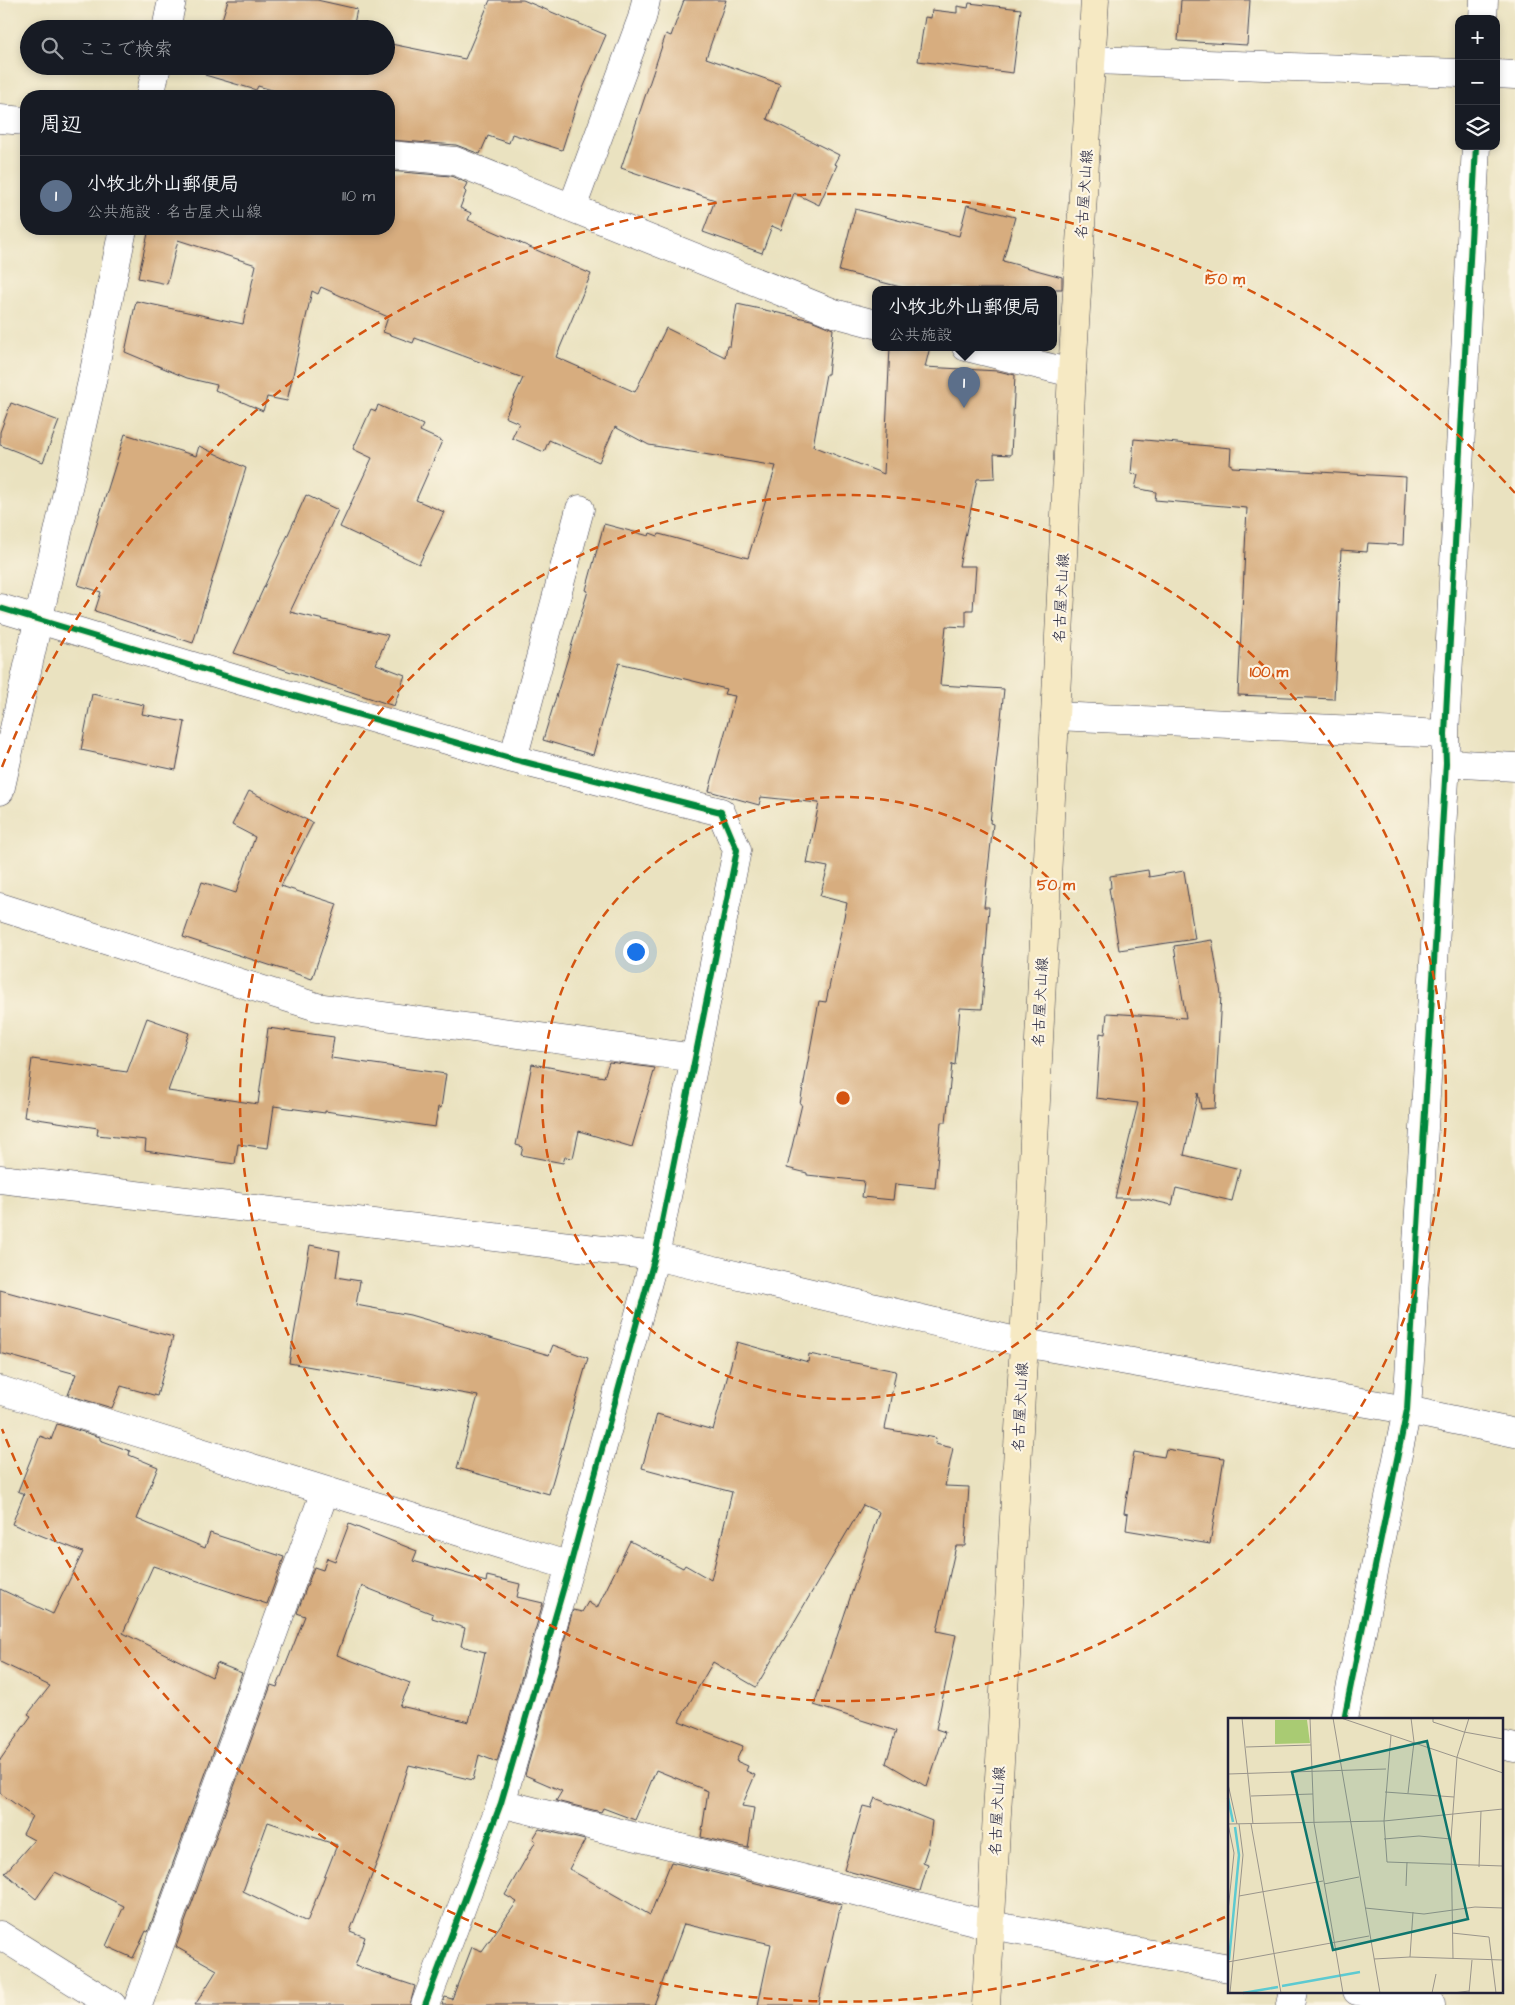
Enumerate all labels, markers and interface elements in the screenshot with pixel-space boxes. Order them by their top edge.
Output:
map controls [1455,15,1500,150]
button: + [1455,15,1500,60]
search box [20,20,395,75]
icon: search [38,34,66,62]
text: ここで検索 [78,36,173,63]
button: − [1455,60,1500,105]
button: layers [1455,105,1500,150]
text: 周辺 [40,110,82,139]
street label: 名古屋犬山線 [1071,148,1098,240]
text: 小牧北外山郵便局 [87,171,239,198]
text: 1 [55,185,57,207]
text: 110 m [342,185,375,207]
text: 公共施設 · 名古屋犬山線 [87,201,262,223]
text: 150 m [1205,269,1245,290]
popup [872,286,1057,351]
text: 小牧北外山郵便局 [888,294,1041,321]
text: 公共施設 [888,324,953,346]
pin: 1 [948,367,980,408]
street label: 名古屋犬山線 [1049,553,1074,644]
text: 100 m [1250,662,1289,683]
text: 50 m [1037,875,1075,896]
your location [623,939,649,965]
street label: 名古屋犬山線 [1028,957,1053,1048]
centre of rings [834,1089,852,1107]
street label: 名古屋犬山線 [1008,1362,1033,1453]
inset map [1228,1718,1502,1992]
street label: 名古屋犬山線 [985,1766,1010,1857]

